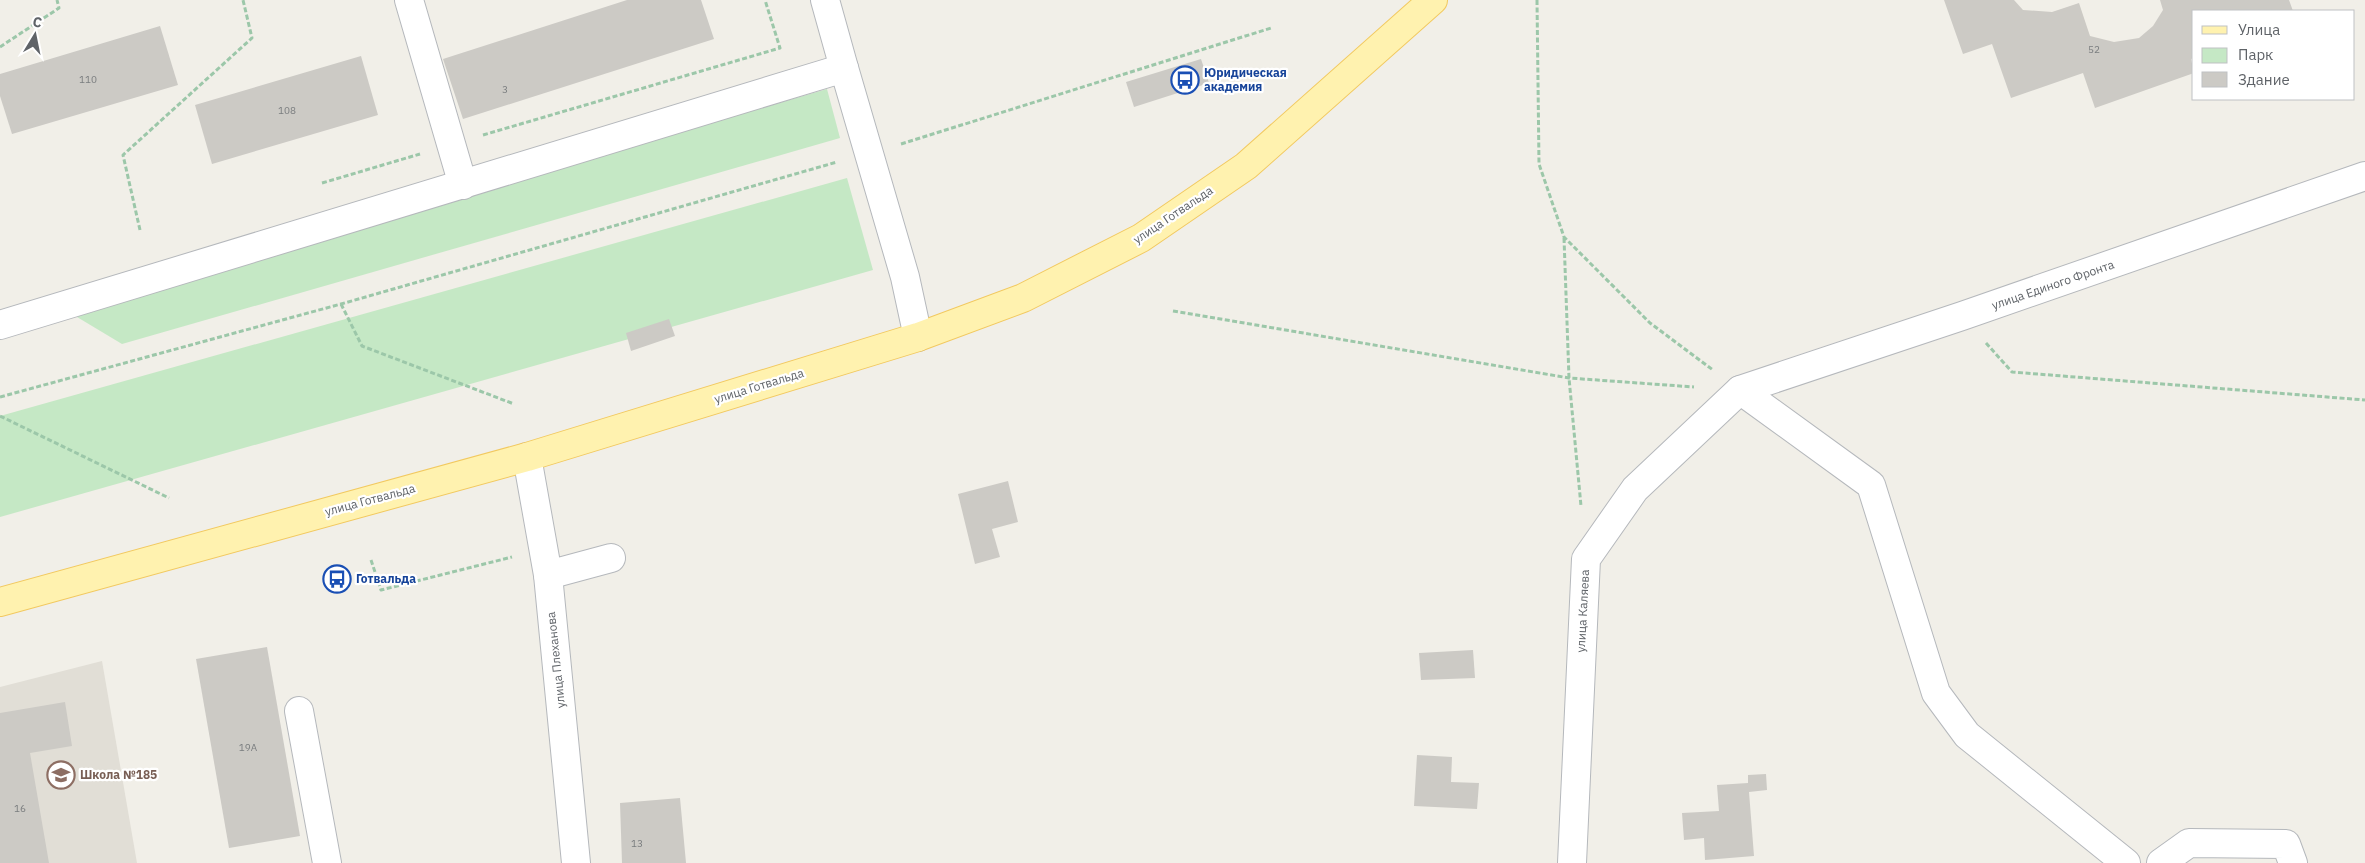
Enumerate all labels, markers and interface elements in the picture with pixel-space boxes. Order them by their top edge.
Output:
north arrow [10,10,60,60]
legend [2192,10,2355,100]
text: С [31,13,43,32]
text: Улица [2238,20,2280,39]
house number: 52 [2088,43,2100,56]
text: Парк [2238,45,2273,64]
bus stop icon: Юридическая академия [1170,65,1200,95]
place label: Юридическая академия [1204,65,1287,94]
text: Здание [2238,70,2290,89]
house number: 110 [79,73,97,86]
house number: 3 [502,83,508,96]
house number: 108 [278,104,296,117]
street label: улица Готвальда [1130,182,1216,247]
street label: улица Единого Фронта [1990,256,2117,313]
street label: улица Готвальда [712,365,806,406]
street label: улица Готвальда [323,480,417,519]
bus stop icon: Готвальда [322,564,352,594]
street label: улица Каляева [1573,568,1592,653]
place label: Готвальда [356,571,416,586]
street label: улица Плеханова [543,611,568,709]
house number: 19А [239,741,258,754]
school or university icon: Школа №185 [46,760,76,790]
place label: Школа №185 [80,767,157,782]
house number: 16 [14,802,26,815]
house number: 13 [631,837,643,850]

